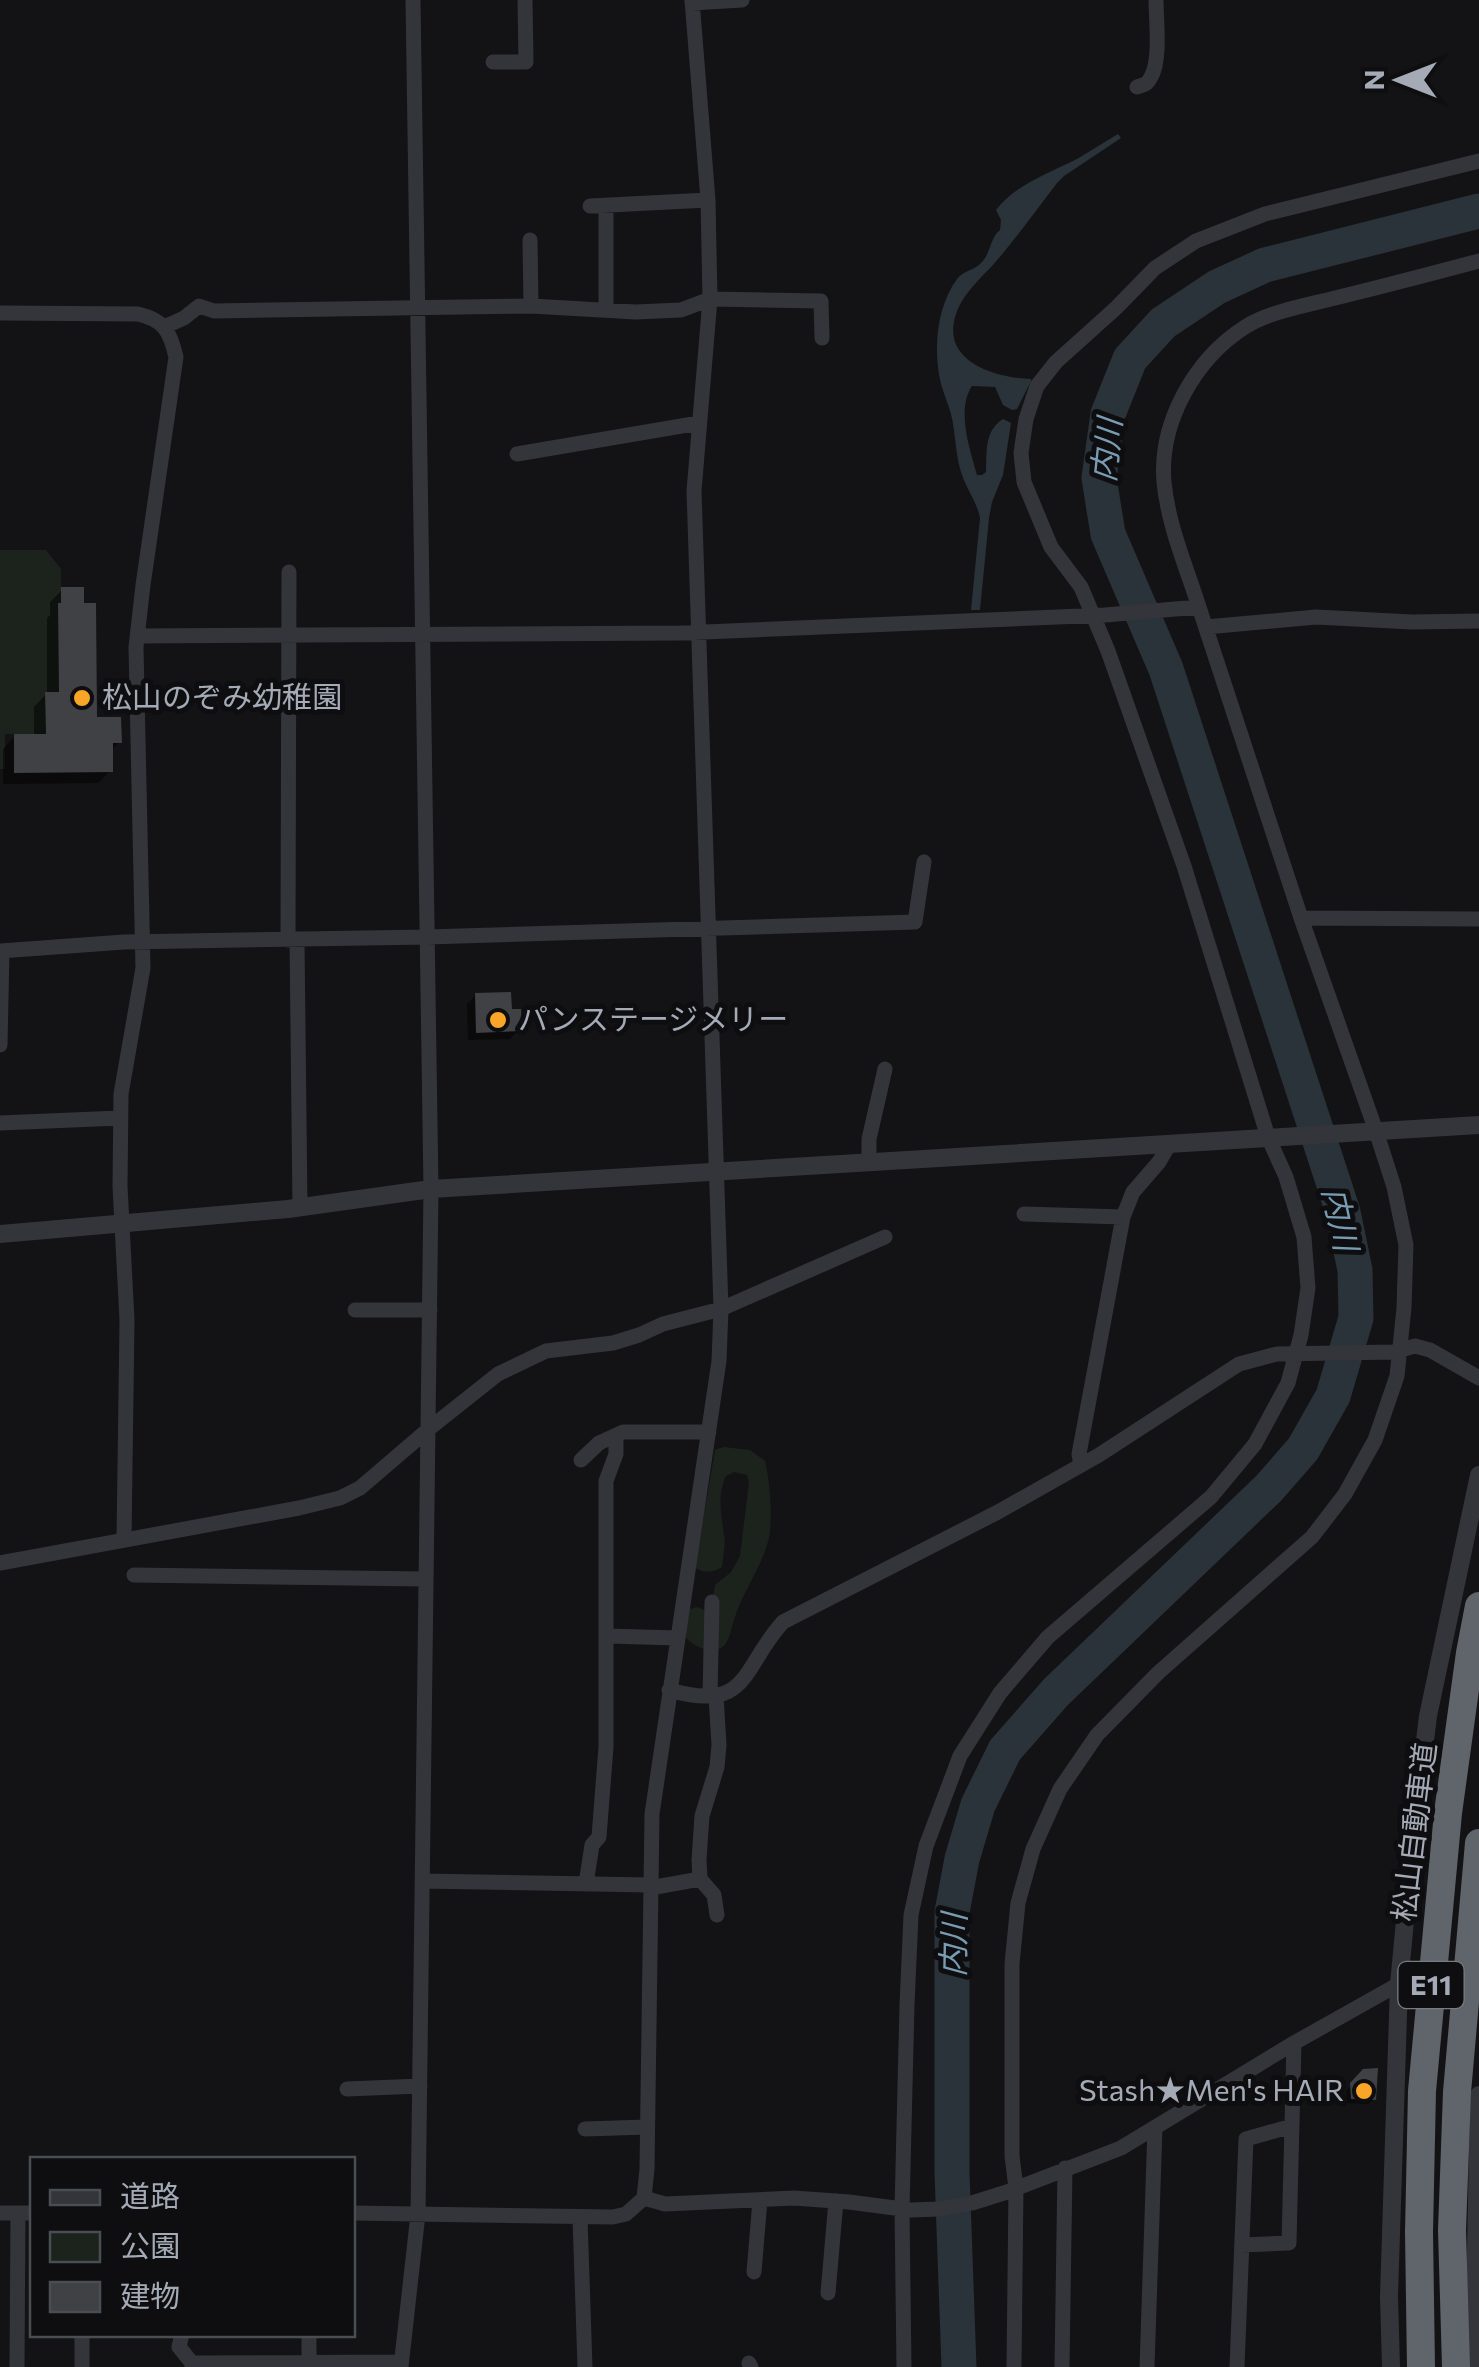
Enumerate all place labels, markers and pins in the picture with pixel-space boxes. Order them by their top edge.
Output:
place label: 松山のぞみ幼稚園 [102,677,342,714]
marker: 松山のぞみ幼稚園 [71,687,93,709]
place label: パンステージメリー [518,999,788,1036]
marker: パンステージメリー [487,1009,509,1031]
place label: Stash★Men's HAIR [1079,2070,1344,2107]
marker: Stash★Men's HAIR [1353,2080,1375,2102]

